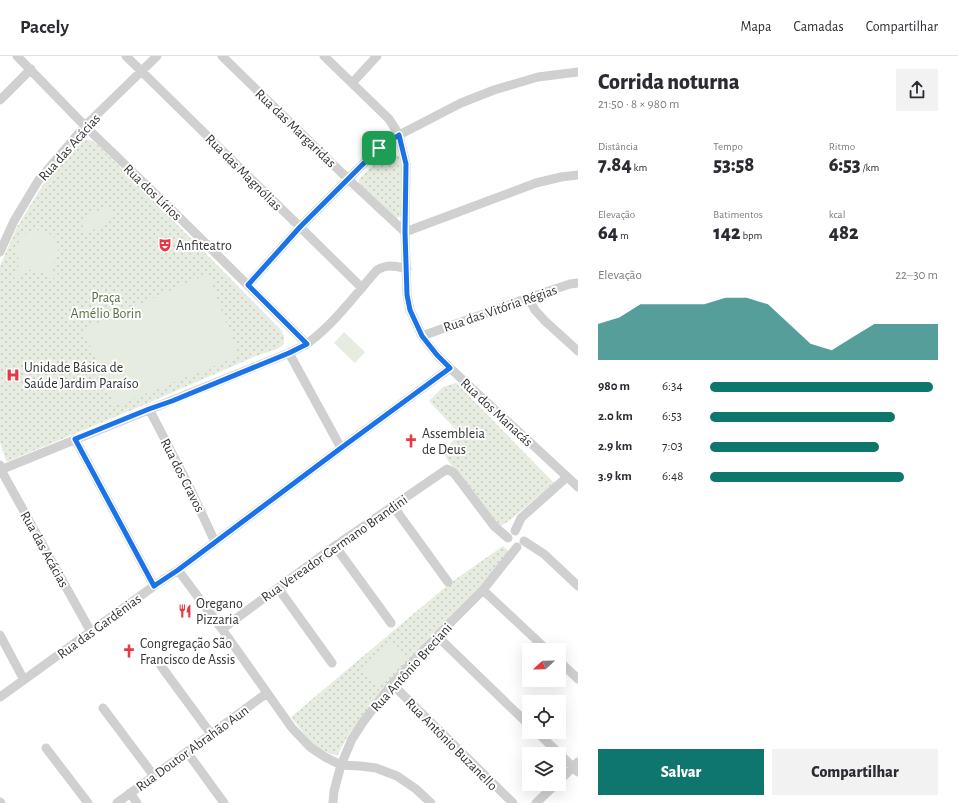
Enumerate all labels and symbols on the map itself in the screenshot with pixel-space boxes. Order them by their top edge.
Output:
street label: Rua das Margaridas [252,87,338,171]
street label: Rua das Acácias [36,112,103,184]
pin [362,131,396,165]
street label: Rua das Magnólias [202,132,284,214]
street label: Rua dos Lírios [121,162,184,224]
theatre icon: Anfiteatro [157,237,173,253]
place label: Anfiteatro [176,239,232,253]
street label: Rua das Vitória Régias [442,283,559,335]
park label: Praça Amélio Borin [71,291,141,321]
place label: Unidade Básica de Saúde Jardim Paraíso [24,361,139,391]
hospital icon: Unidade Básica de Saúde Jardim Paraíso [5,367,21,383]
street label: Rua dos Manacás [458,376,535,450]
place label: Assembleia de Deus [422,427,486,457]
church icon: Assembleia de Deus [403,433,419,449]
street label: Rua dos Cravos [158,436,207,514]
street label: Rua Vereador Germano Brandini [259,493,410,605]
street label: Rua das Acácias [17,509,71,590]
street label: Rua das Gardênias [55,592,144,662]
place label: Oregano Pizzaria [196,597,243,627]
restaurant icon: Oregano Pizzaria [177,603,193,619]
street label: Rua Antônio Breciani [369,621,455,715]
place label: Congregação São Francisco de Assis [140,637,235,667]
church icon: Congregação São Francisco de Assis [121,643,137,659]
north arrow [522,643,566,687]
street label: Rua Antônio Buzanello [403,696,500,793]
street label: Rua Doutor Abrahão Aun [134,703,251,794]

